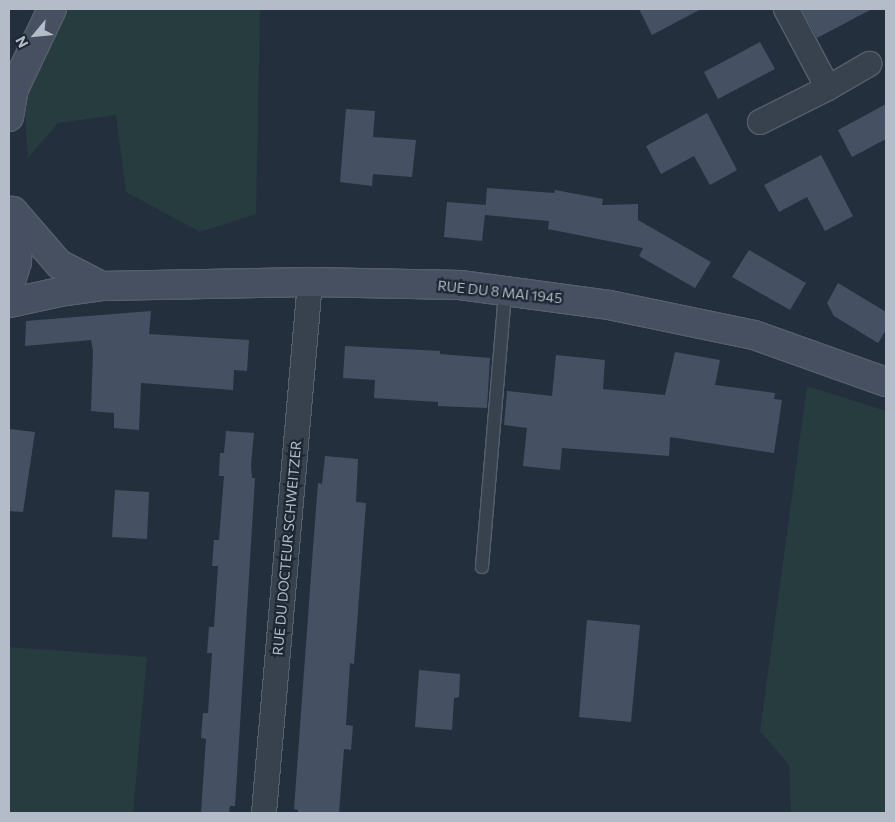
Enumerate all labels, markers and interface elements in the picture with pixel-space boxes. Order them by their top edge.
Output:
north arrow [10,10,60,60]
text: N [11,34,31,51]
street label: RUE DU 8 MAI 1945 [437,277,563,307]
street label: RUE DU DOCTEUR SCHWEITZER [269,440,305,656]

